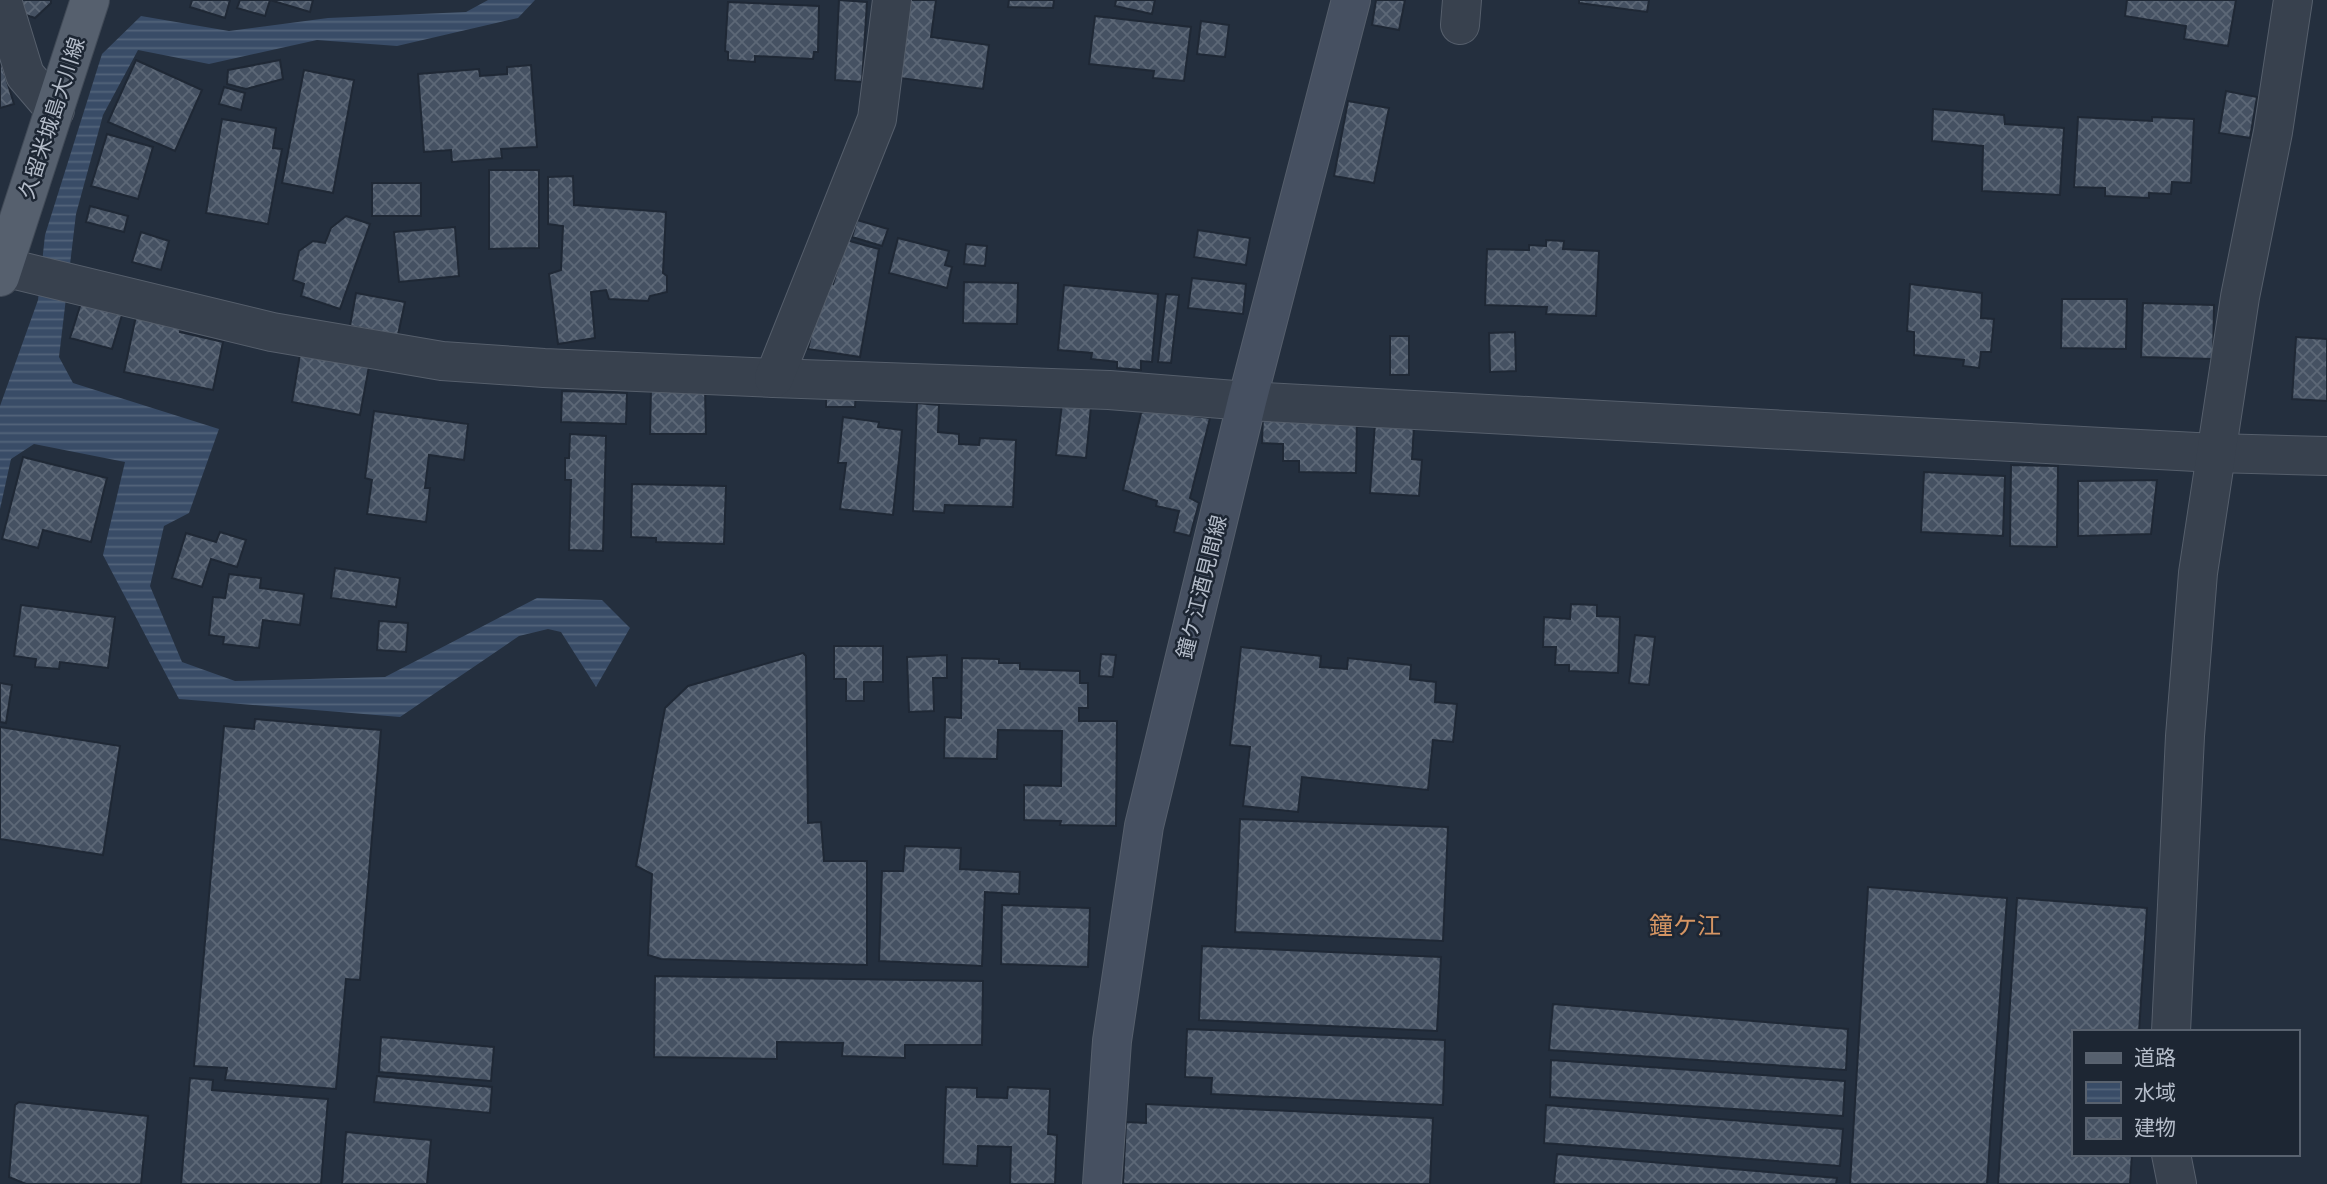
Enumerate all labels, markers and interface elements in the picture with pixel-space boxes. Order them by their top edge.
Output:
street label: 久留米城島大川線 [14,34,90,202]
street label: 鐘ケ江酒見間線 [1172,513,1232,661]
district label: 鐘ケ江 [1649,912,1721,940]
legend [2072,1030,2299,1156]
text: 道路 [2134,1045,2176,1071]
text: 水域 [2134,1080,2176,1106]
text: 建物 [2134,1115,2176,1141]

